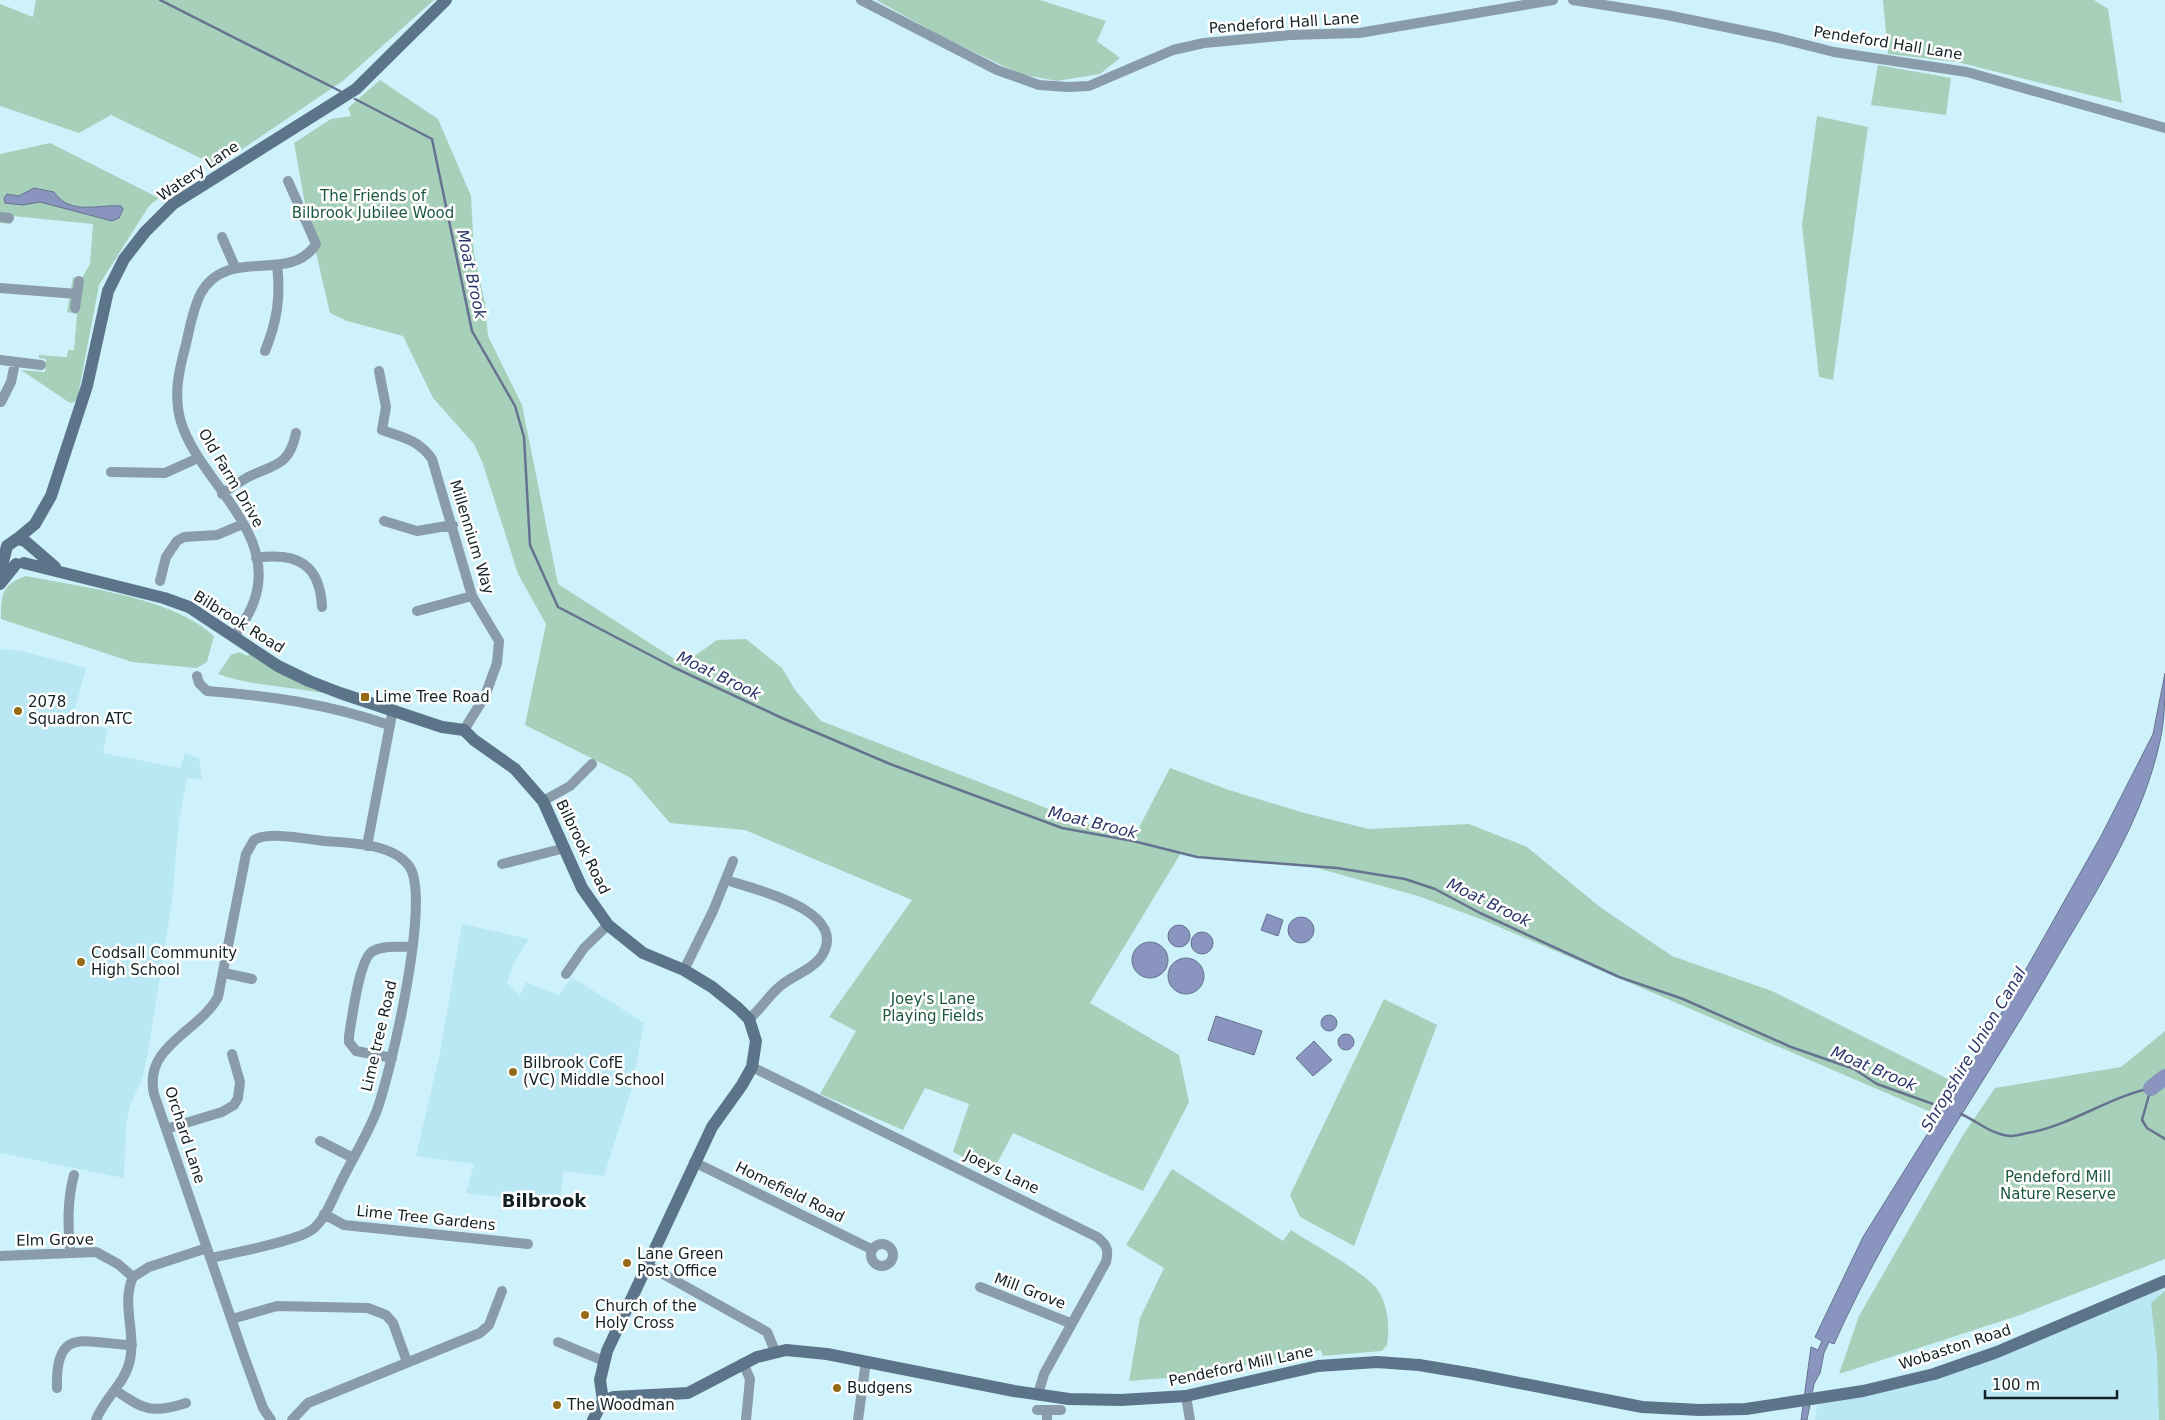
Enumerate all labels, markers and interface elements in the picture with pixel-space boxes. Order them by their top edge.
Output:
street label: Pendeford Hall Lane [1208,9,1360,37]
street label: Pendeford Hall Lane [1812,22,1964,64]
street label: Watery Lane [154,137,242,205]
park label: The Friends of Bilbrook Jubilee Wood [292,187,454,222]
water label: Moat Brook [453,228,490,321]
street label: Old Farm Drive [194,425,268,531]
street label: Millennium Way [446,478,498,596]
street label: Bilbrook Road [190,587,288,657]
water label: Moat Brook [674,647,765,704]
place label: Lime Tree Road [375,688,490,706]
marker: Lime Tree Road [359,691,371,703]
place label: 2078 Squadron ATC [28,693,132,728]
marker: 2078 Squadron ATC [12,705,24,717]
street label: Bilbrook Road [552,797,614,897]
water label: Moat Brook [1046,802,1140,843]
water label: Moat Brook [1444,874,1535,931]
place label: Codsall Community High School [91,944,237,979]
marker: Codsall Community High School [75,956,87,968]
water label: Shropshire Union Canal [1917,963,2030,1135]
street label: Lime tree Road [357,979,401,1093]
park label: Joey's Lane Playing Fields [882,990,984,1025]
water label: Moat Brook [1828,1042,1920,1095]
place label: Bilbrook CofE (VC) Middle School [523,1054,664,1089]
marker: Bilbrook CofE (VC) Middle School [507,1066,519,1078]
street label: Orchard Lane [161,1084,209,1186]
street label: Joeys Lane [961,1146,1042,1198]
street label: Homefield Road [733,1158,847,1226]
park label: Pendeford Mill Nature Reserve [2000,1168,2116,1203]
district label: Bilbrook [502,1190,587,1211]
street label: Lime Tree Gardens [355,1202,497,1234]
street label: Elm Grove [16,1230,94,1250]
place label: Lane Green Post Office [637,1245,723,1280]
marker: Lane Green Post Office [621,1257,633,1269]
street label: Mill Grove [992,1269,1068,1313]
place label: Church of the Holy Cross [595,1297,697,1332]
marker: Church of the Holy Cross [579,1309,591,1321]
street label: Wobaston Road [1897,1320,2013,1374]
street label: Pendeford Mill Lane [1167,1342,1315,1390]
scale bar [1985,1368,2118,1400]
text: 100 m [1992,1376,2040,1394]
place label: Budgens [847,1379,913,1397]
marker: Budgens [831,1382,843,1394]
place label: The Woodman [566,1396,675,1414]
marker: The Woodman [551,1399,563,1411]

